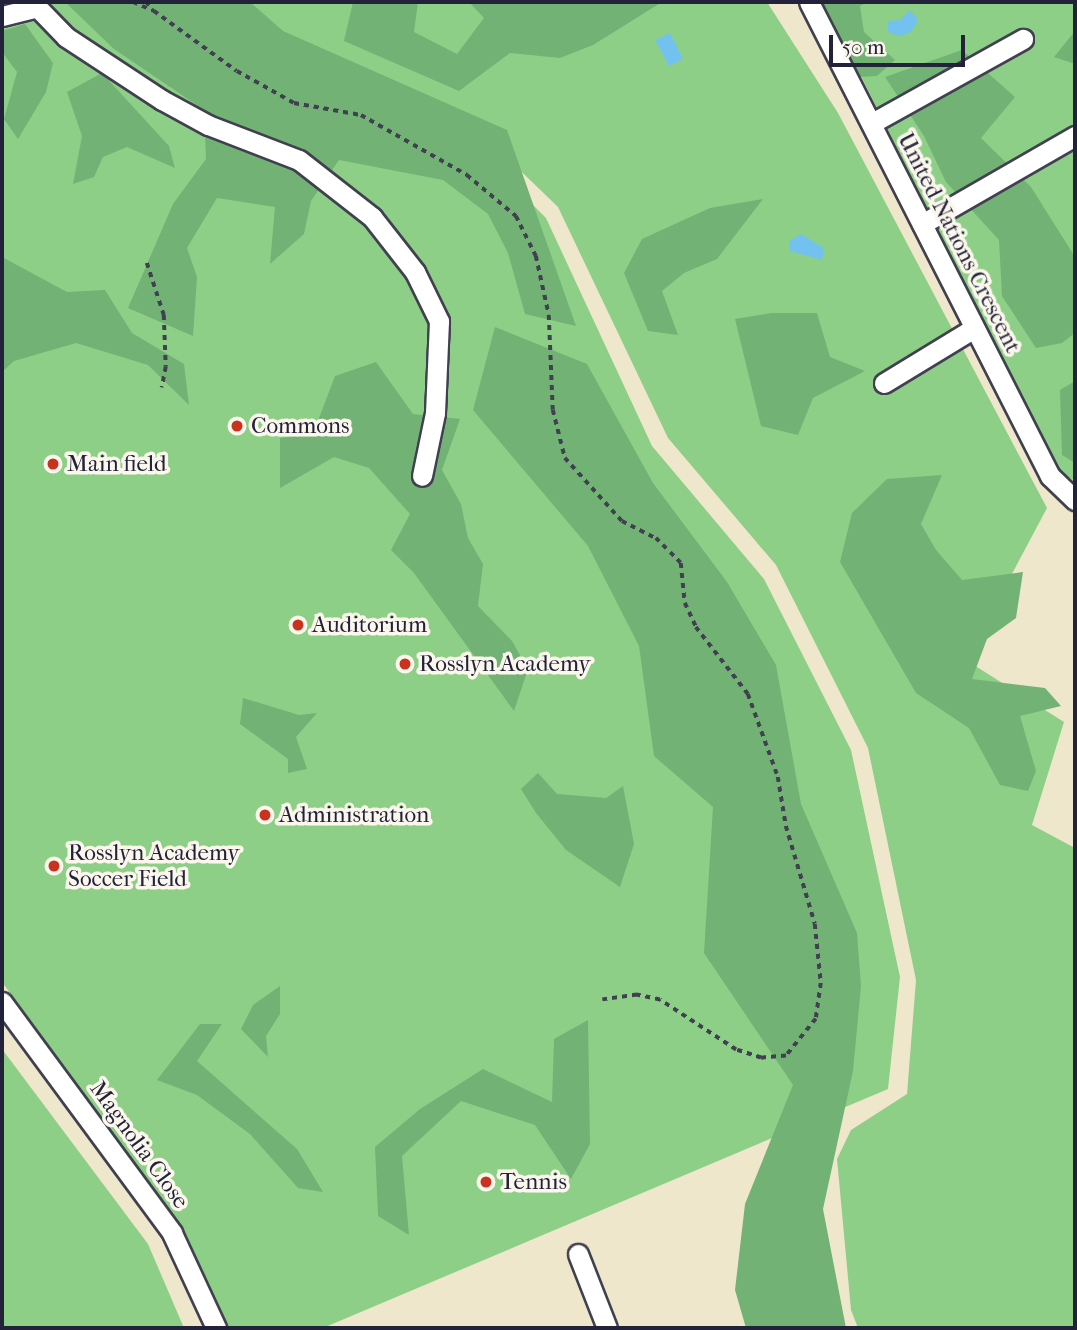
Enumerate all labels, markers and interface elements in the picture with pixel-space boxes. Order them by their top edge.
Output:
scale bar [832,21,968,65]
text: 50 m [842,35,885,59]
street label: United Nations Crescent [891,128,1027,358]
place label: Commons [251,412,350,440]
marker: Commons [229,418,245,434]
place label: Main field [67,450,167,478]
marker: Main field [45,456,61,472]
place label: Auditorium [312,611,427,639]
marker: Auditorium [290,617,306,633]
place label: Rosslyn Academy [419,650,591,678]
marker: Rosslyn Academy [397,656,413,672]
place label: Administration [279,801,429,829]
marker: Administration [257,807,273,823]
place label: Rosslyn Academy Soccer Field [68,839,240,893]
marker: Rosslyn Academy Soccer Field [46,858,62,874]
street label: Magnolia Close [84,1076,194,1214]
place label: Tennis [500,1168,567,1196]
marker: Tennis [478,1174,494,1190]

